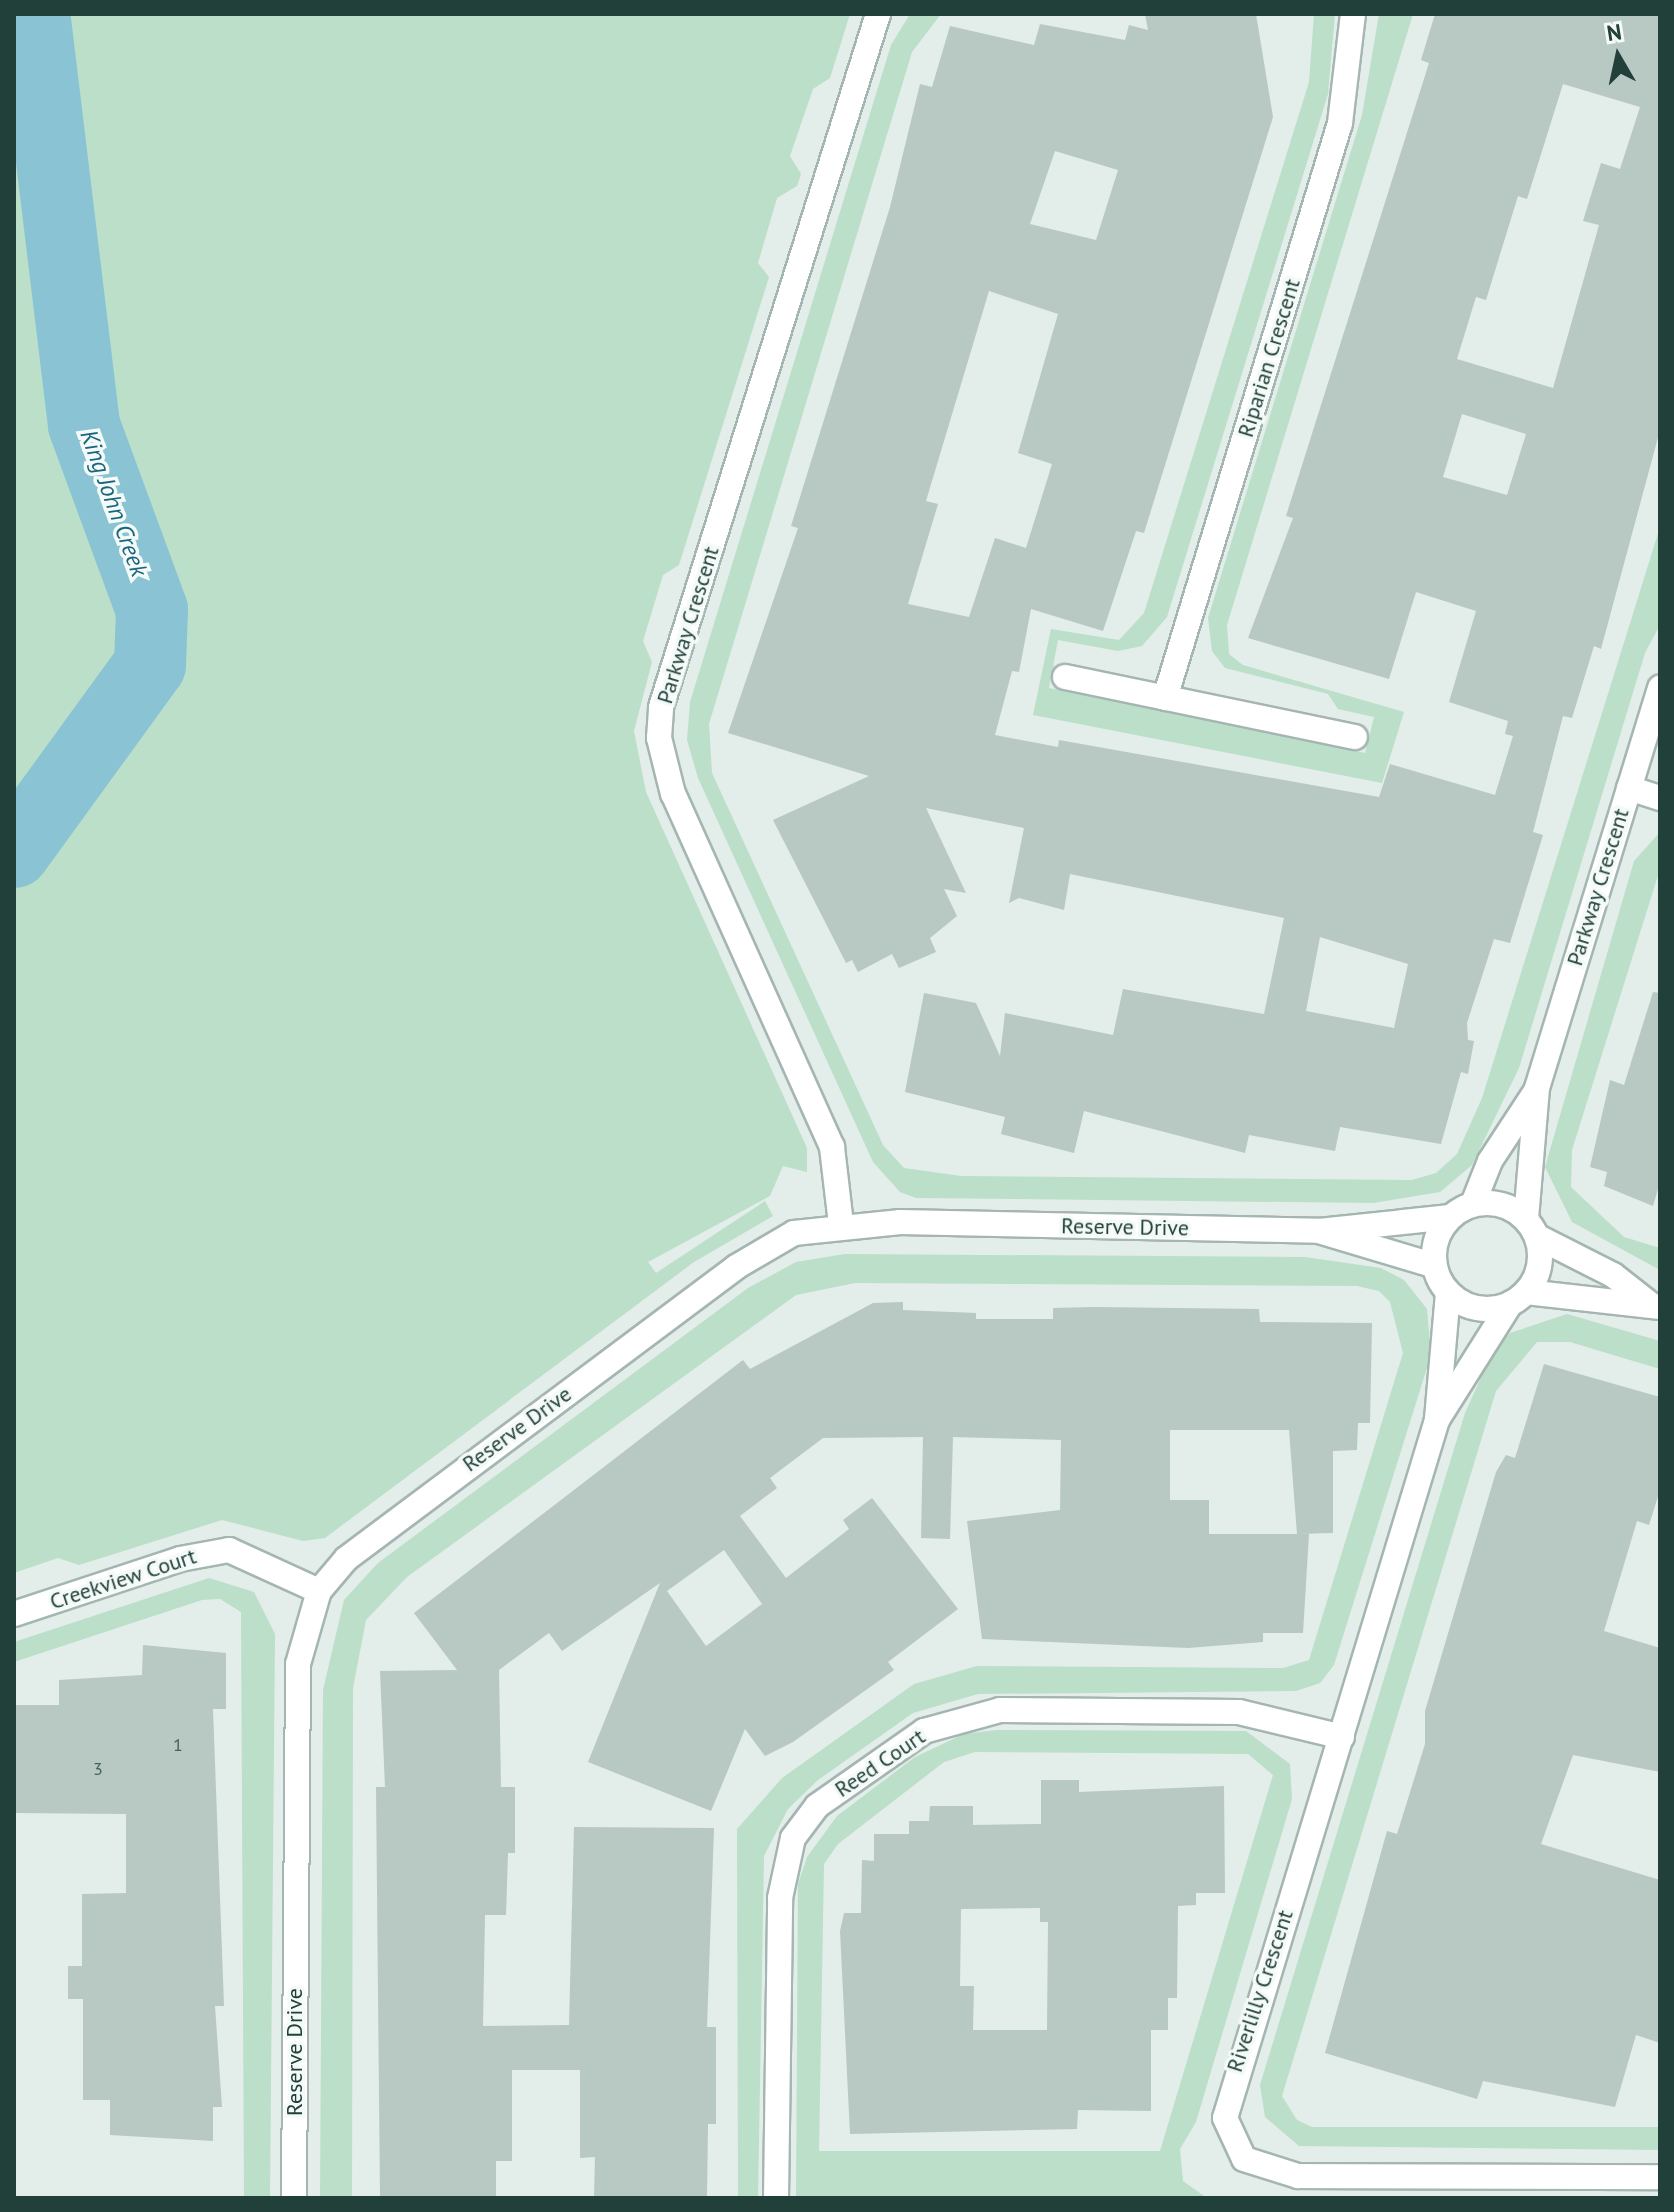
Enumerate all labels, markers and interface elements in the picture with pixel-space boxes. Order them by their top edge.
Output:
north arrow [1578,16,1658,96]
text: N [1605,17,1624,47]
street label: Riparian Crescent [1232,276,1306,440]
water label: King John Creek [74,426,154,580]
street label: Parkway Crescent [651,543,725,707]
street label: Parkway Crescent [1561,805,1635,969]
street label: Reserve Drive [1061,1213,1189,1241]
street label: Reserve Drive [458,1381,576,1477]
street label: Creekview Court [46,1543,200,1615]
street label: Reed Court [830,1723,930,1803]
house number: 1 [173,1734,183,1756]
house number: 3 [93,1758,103,1780]
street label: Riverlilly Crescent [1221,1906,1299,2076]
street label: Reserve Drive [282,1988,308,2116]

